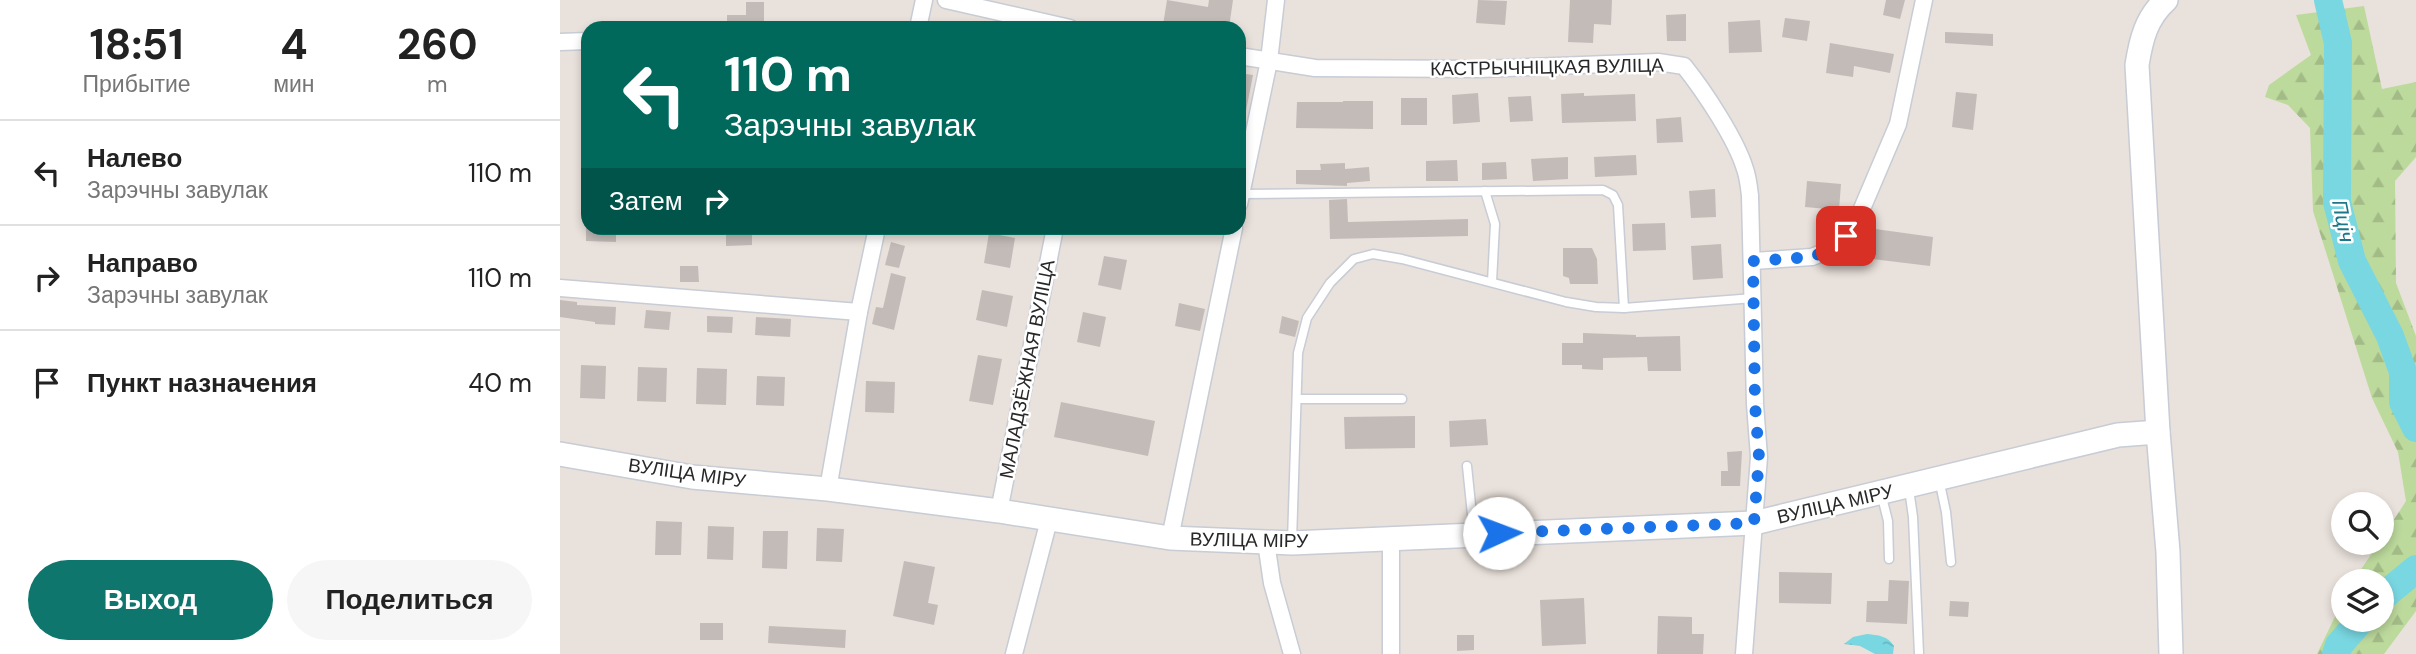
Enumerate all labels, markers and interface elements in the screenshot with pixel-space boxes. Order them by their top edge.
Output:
text: 18:51 [90,17,184,72]
text: 4 [280,17,307,72]
text: 260 [397,17,477,72]
text: 110 m [724,42,852,106]
icon: left [609,49,700,140]
street label: КАСТРЫЧНІЦКАЯ ВУЛІЦА [1430,52,1664,82]
text: Прибытие [83,69,191,99]
text: мин [273,69,315,99]
text: m [427,69,448,99]
text: Зарэчны завулак [724,104,976,146]
text: Налево [87,141,182,175]
icon: left [28,154,66,192]
text: 110 m [468,156,532,190]
text: Зарэчны завулак [87,175,268,205]
icon: right [697,182,735,220]
text: Затем [609,184,683,218]
water label: Пціч [2325,197,2361,245]
pin [1816,206,1876,266]
icon: arrive [1827,217,1865,255]
text: Направо [87,246,198,280]
street label: МАЛАДЗЁЖНАЯ ВУЛІЦА [994,257,1061,481]
icon: right [28,259,66,297]
text: 110 m [468,261,532,295]
text: Зарэчны завулак [87,280,268,310]
icon: arrive [28,364,66,402]
text: Пункт назначения [87,366,317,400]
text: 40 m [468,366,532,400]
street label: ВУЛІЦА МІРУ [627,452,748,494]
street label: ВУЛІЦА МІРУ [1774,478,1896,530]
map controls [2331,492,2394,632]
button: search [2331,492,2394,555]
position arrow [1462,496,1536,570]
street label: ВУЛІЦА МІРУ [1190,526,1309,554]
button: Выход [28,560,273,640]
button: Поделиться [287,560,532,640]
button: layers [2331,569,2394,632]

